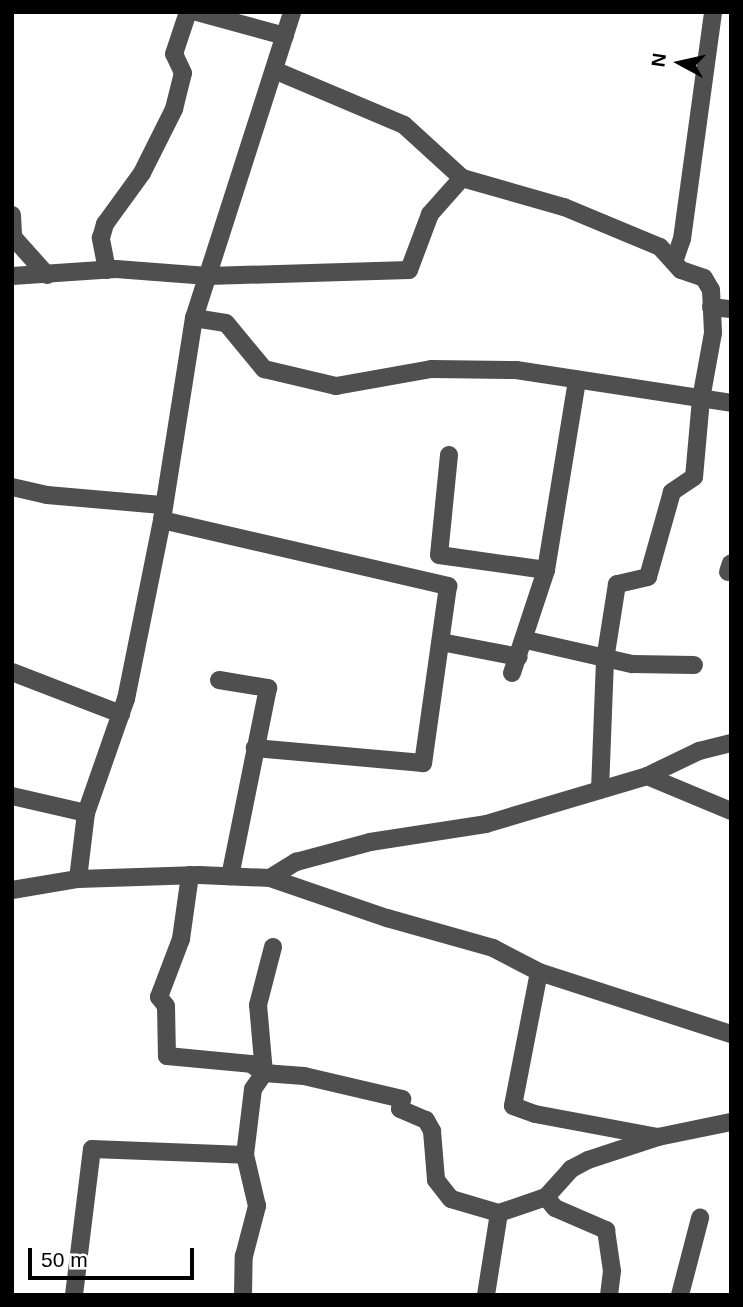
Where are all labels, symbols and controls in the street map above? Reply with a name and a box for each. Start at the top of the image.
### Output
north arrow [645,28,715,98]
text: N [647,52,670,68]
scale bar [32,1234,198,1278]
text: 50 m [41,1248,88,1271]

